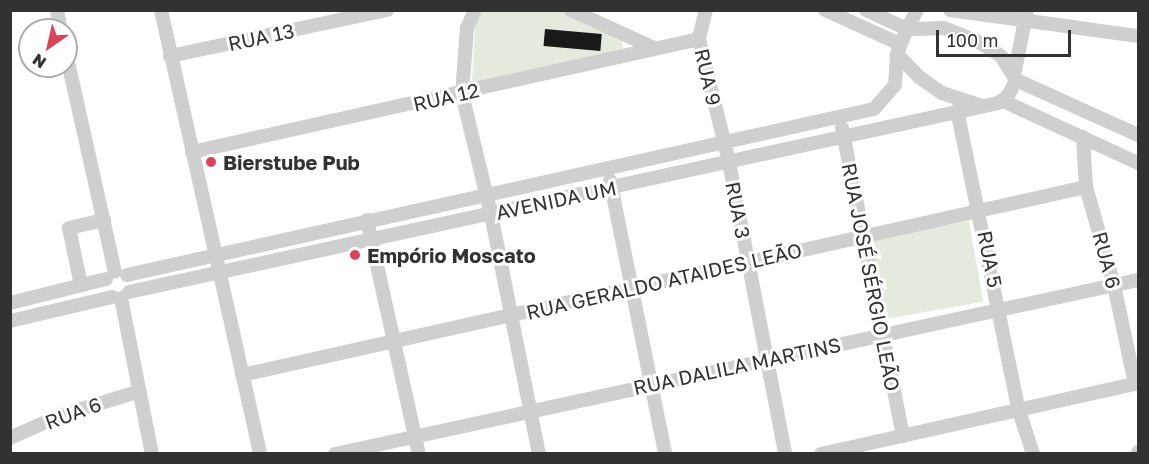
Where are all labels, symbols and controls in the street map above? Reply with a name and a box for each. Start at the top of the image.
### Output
north arrow [18,18,78,78]
street label: RUA 13 [226,18,296,56]
scale bar [939,18,1074,56]
text: 100 m [947,29,998,51]
street label: RUA 9 [690,46,726,108]
text: N [28,50,50,73]
street label: RUA 12 [411,78,481,116]
place label: Bierstube Pub [223,150,360,174]
marker: Bierstube Pub [204,155,218,169]
street label: RUA JOSÉ SÉRGIO LEÃO [837,161,905,393]
street label: AVENIDA UM [494,176,618,224]
street label: RUA 3 [721,179,755,241]
street label: RUA 5 [973,229,1007,289]
street label: RUA 6 [1088,229,1126,291]
street label: RUA GERALDO ATAIDES LEÃO [524,238,804,324]
place label: Empório Moscato [367,243,536,267]
marker: Empório Moscato [348,248,362,262]
street label: RUA DALILA MARTINS [631,332,843,400]
street label: RUA 6 [42,392,104,434]

